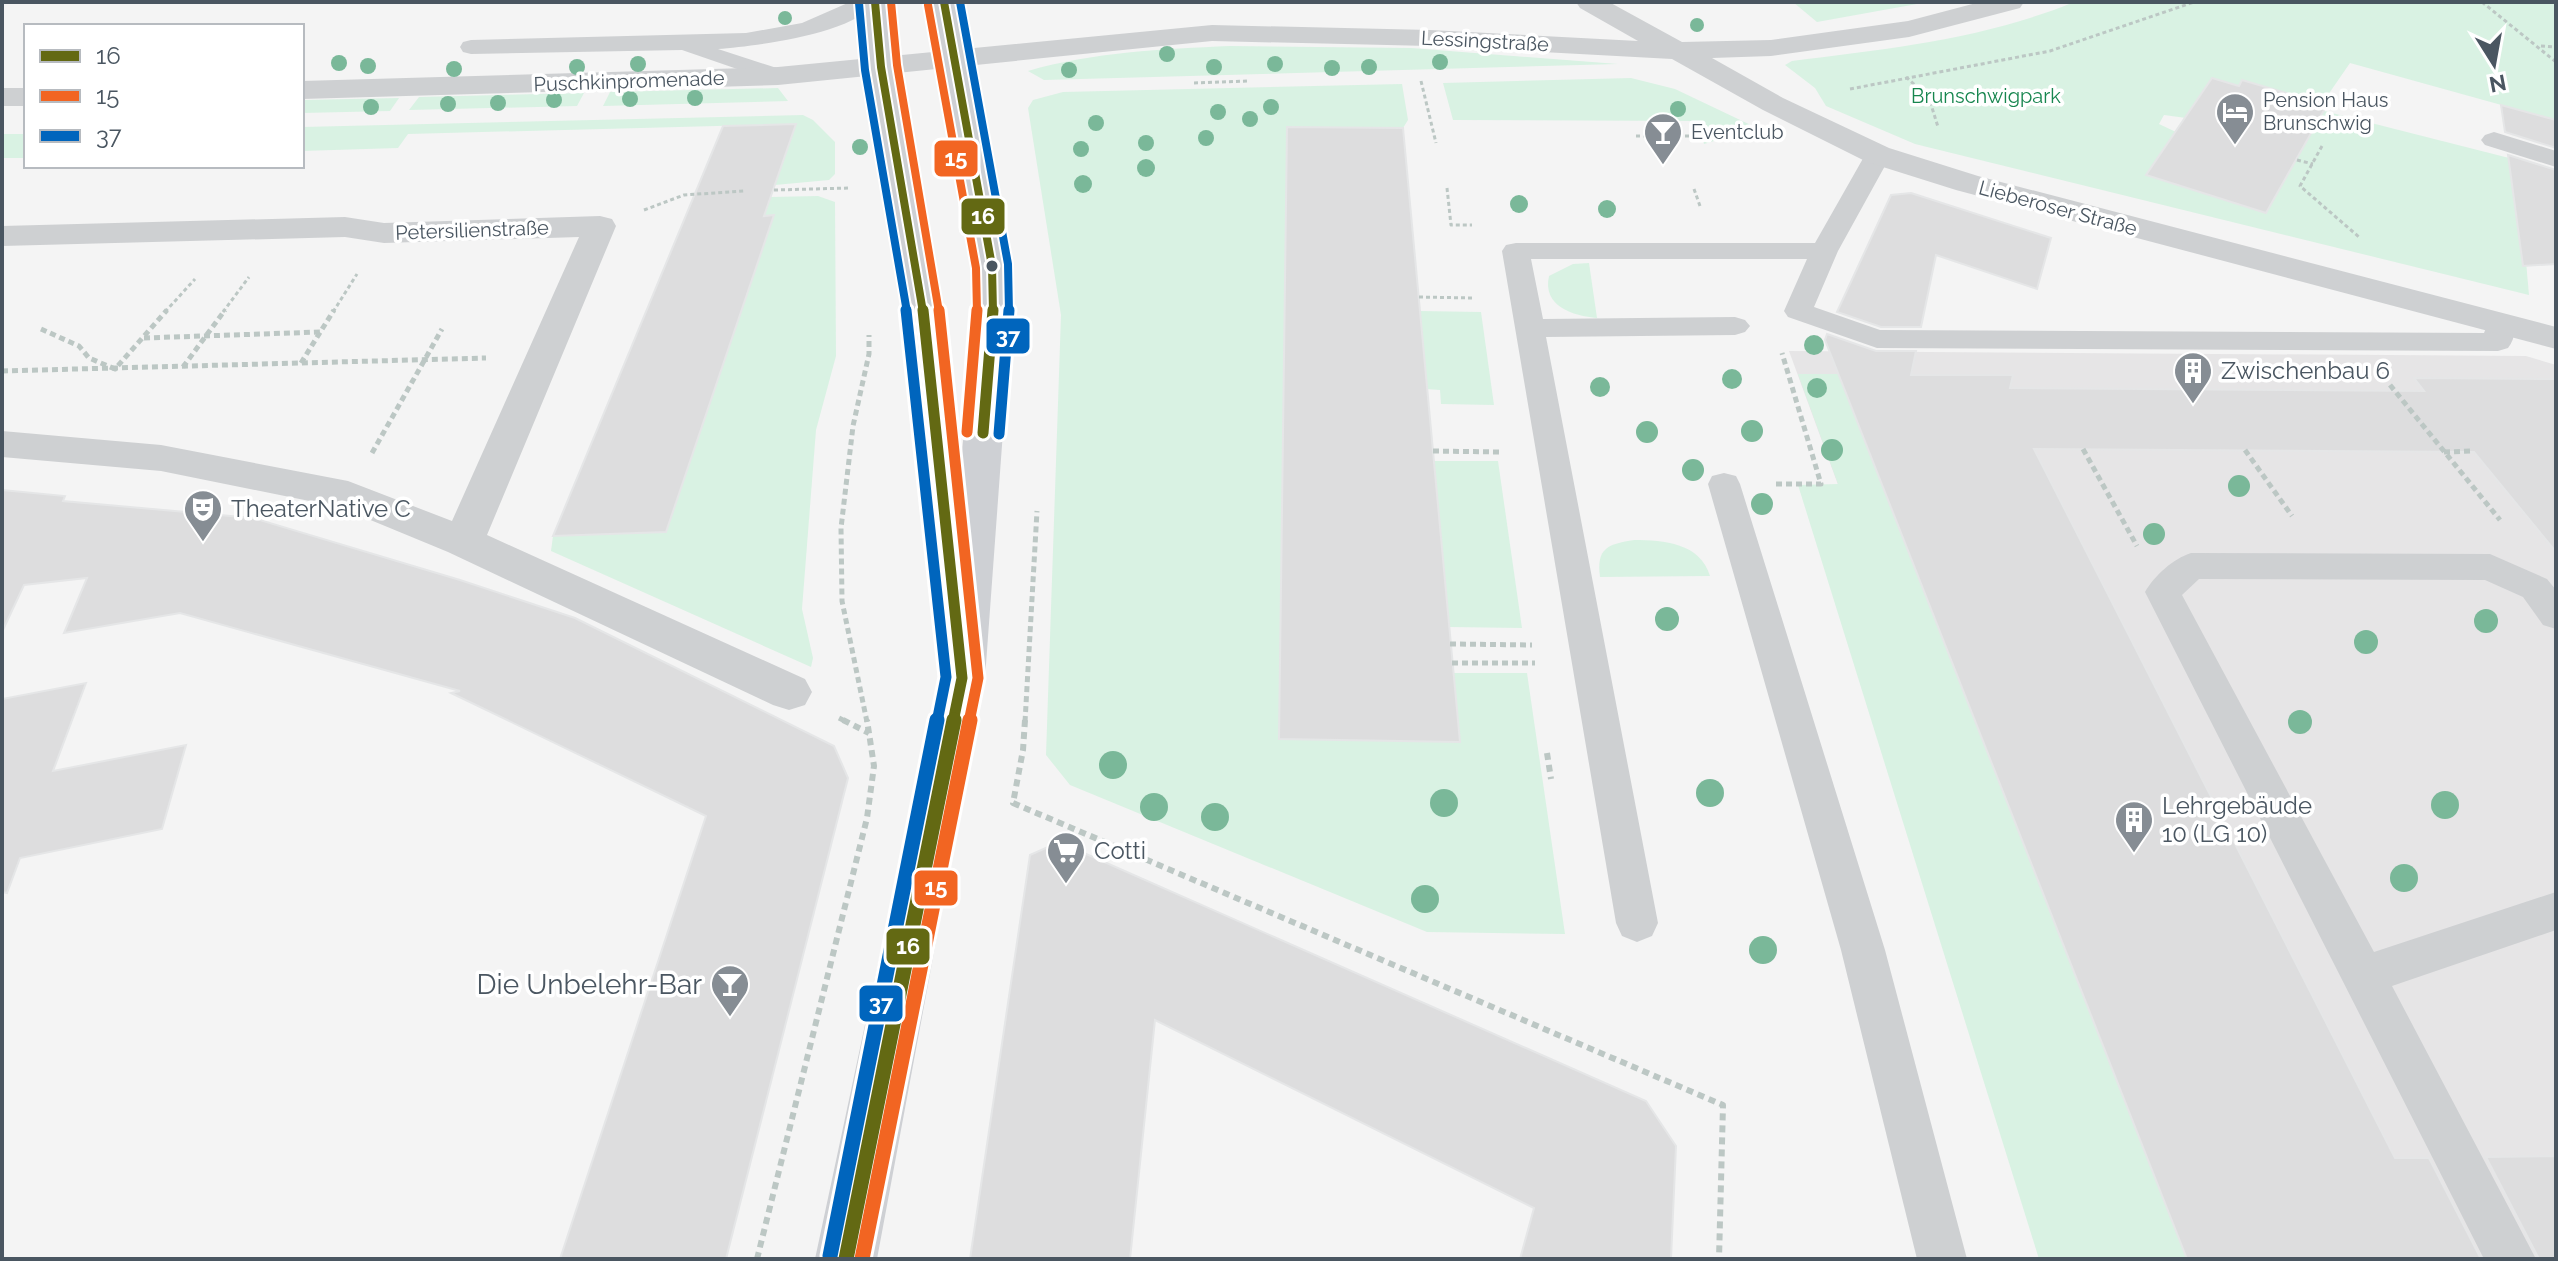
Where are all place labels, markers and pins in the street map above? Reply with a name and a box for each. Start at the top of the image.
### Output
place label: Pension Haus Brunschwig [2263,88,2388,135]
hotel icon: Pension Haus Brunschwig [2214,91,2256,146]
bar icon: Eventclub [1642,111,1684,166]
place label: Eventclub [1691,120,1784,144]
unlabelled marker [984,258,1000,274]
building icon: Zwischenbau 6 [2172,350,2214,405]
place label: Zwischenbau 6 [2221,356,2390,385]
theatre icon: TheaterNative C [182,488,224,543]
place label: TheaterNative C [231,494,411,523]
place label: Lehrgebäude 10 (LG 10) [2162,791,2312,848]
building icon: Lehrgebäude 10 (LG 10) [2113,799,2155,854]
supermarket icon: Cotti [1045,830,1087,885]
place label: Cotti [1094,836,1146,865]
bar icon: Die Unbelehr-Bar [709,963,751,1018]
place label: Die Unbelehr-Bar [477,968,702,1001]

